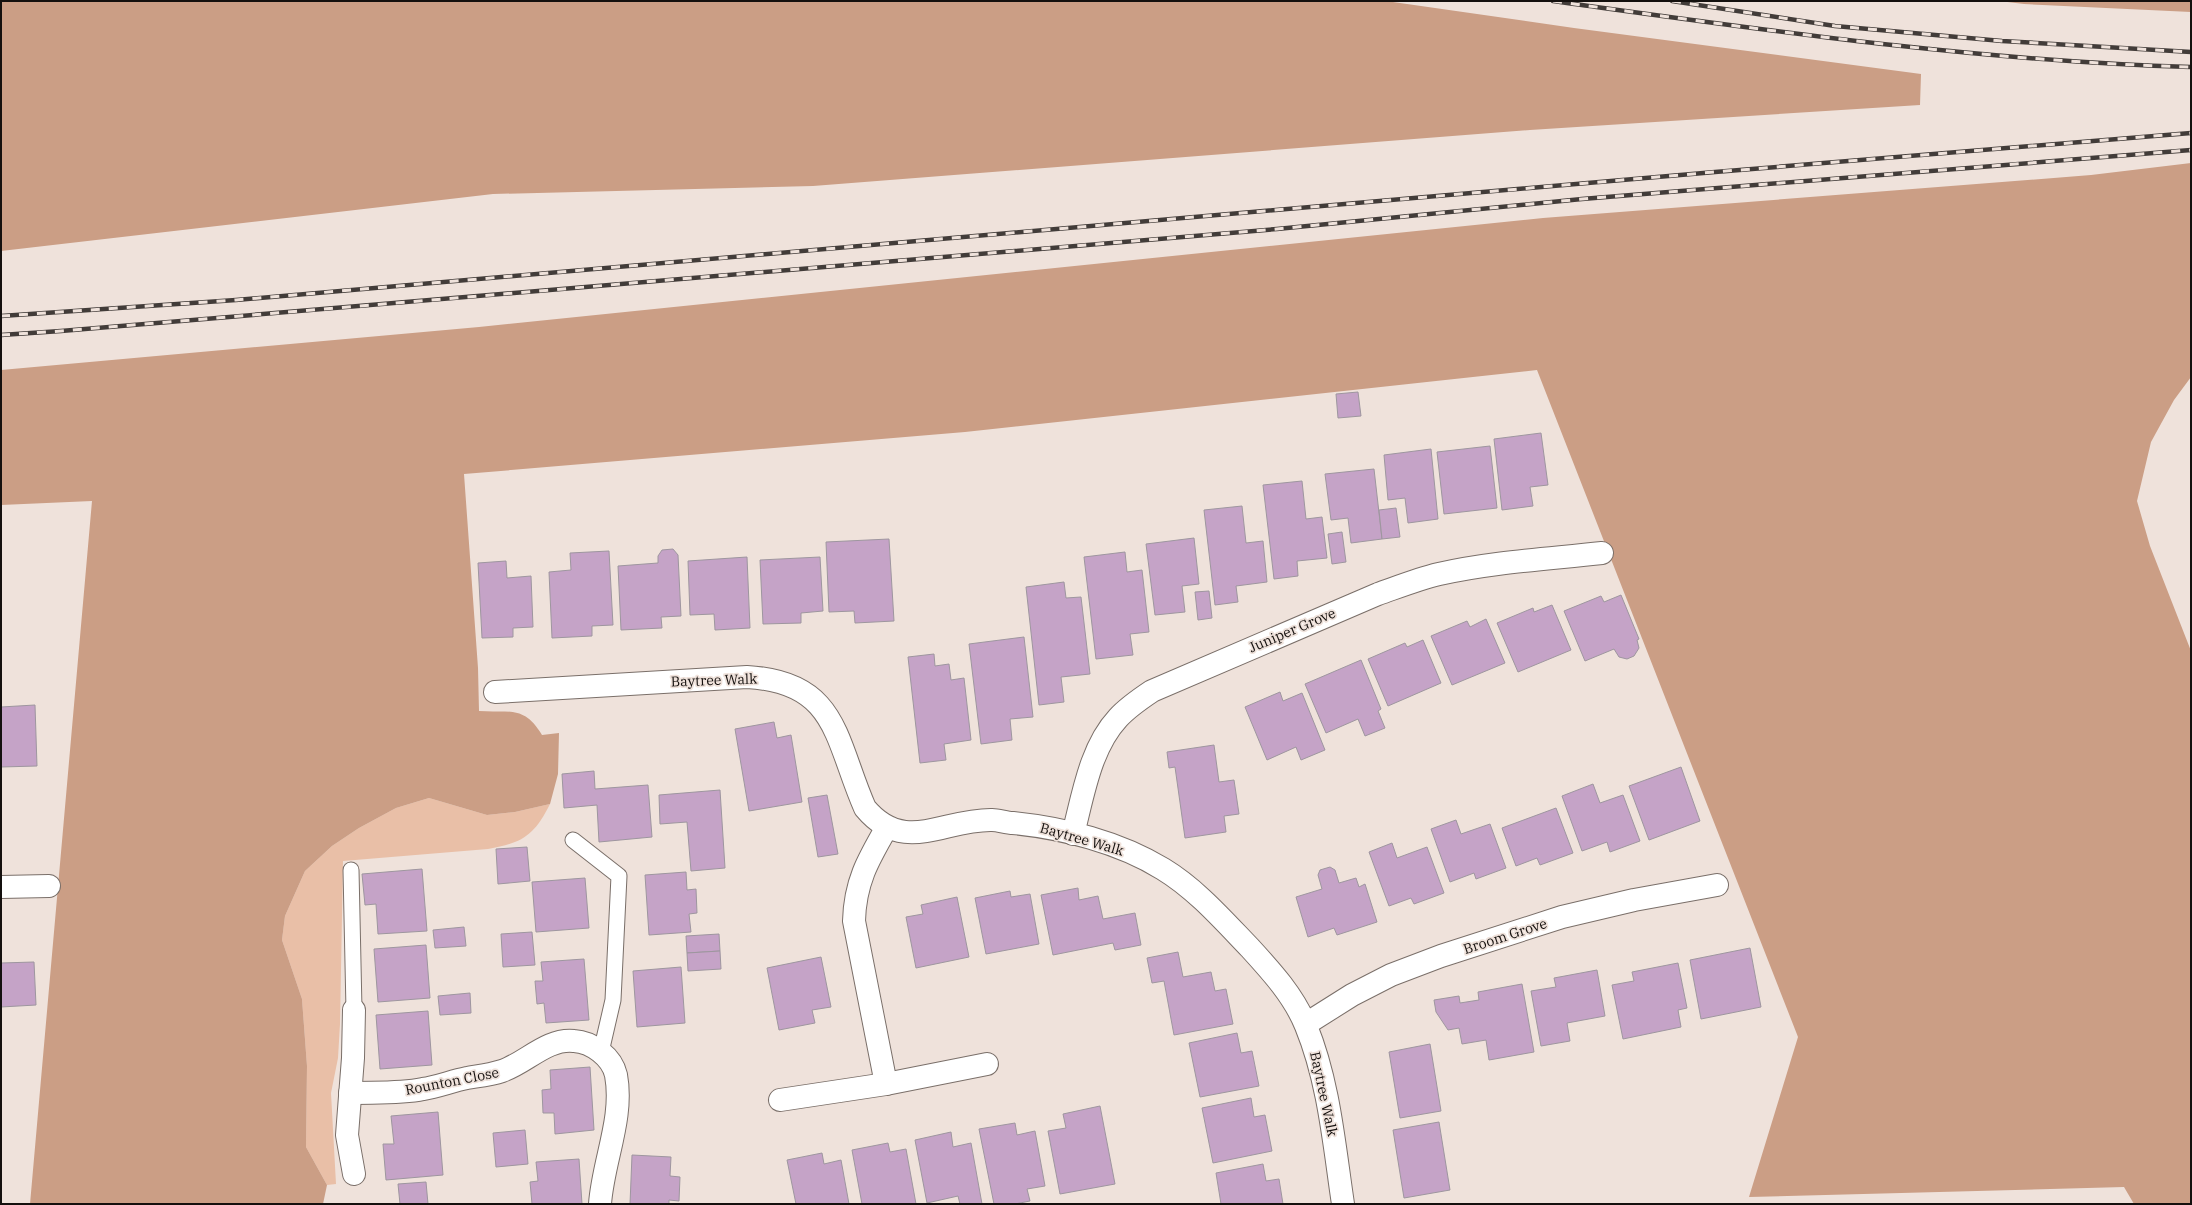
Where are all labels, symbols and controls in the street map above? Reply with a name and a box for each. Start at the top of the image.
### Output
street label: Juniper Grove [1246,604,1338,656]
street label: Baytree Walk [670,669,758,691]
street label: Baytree Walk [1038,818,1127,860]
street label: Broom Grove [1461,914,1549,958]
street label: Baytree Walk [1306,1050,1342,1139]
street label: Rounton Close [404,1063,500,1099]

